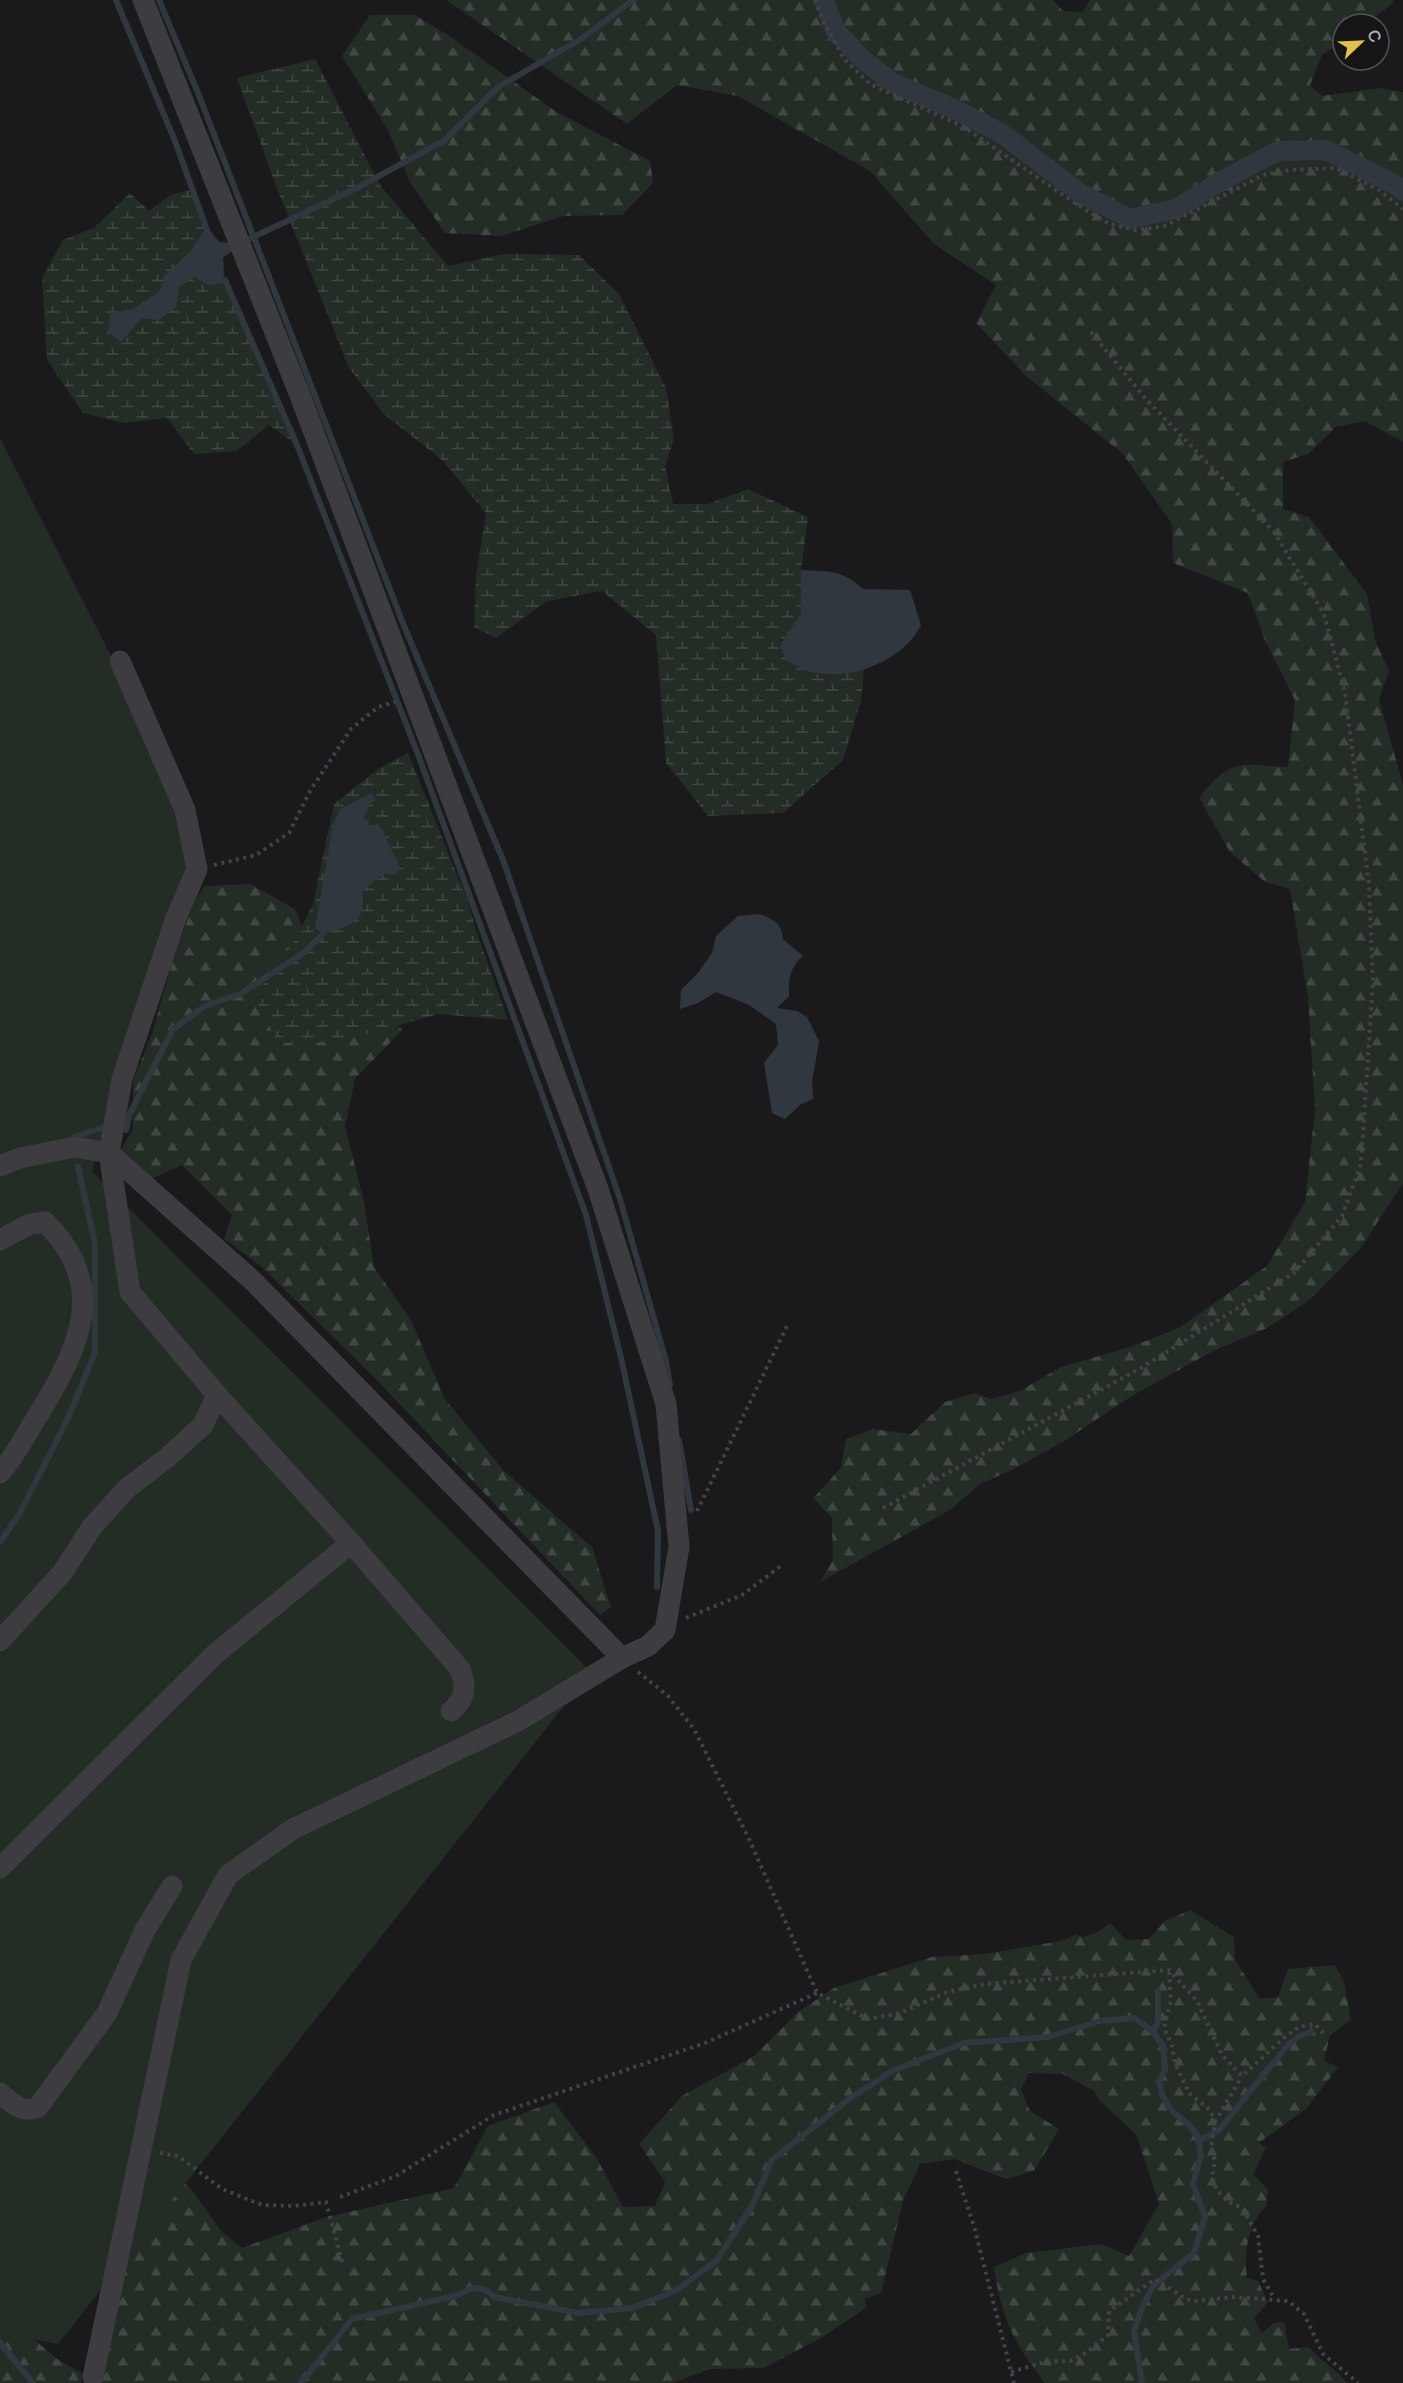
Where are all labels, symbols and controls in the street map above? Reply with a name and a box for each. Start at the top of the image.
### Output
north arrow [1331,12,1391,72]
text: С [1362,26,1387,46]

